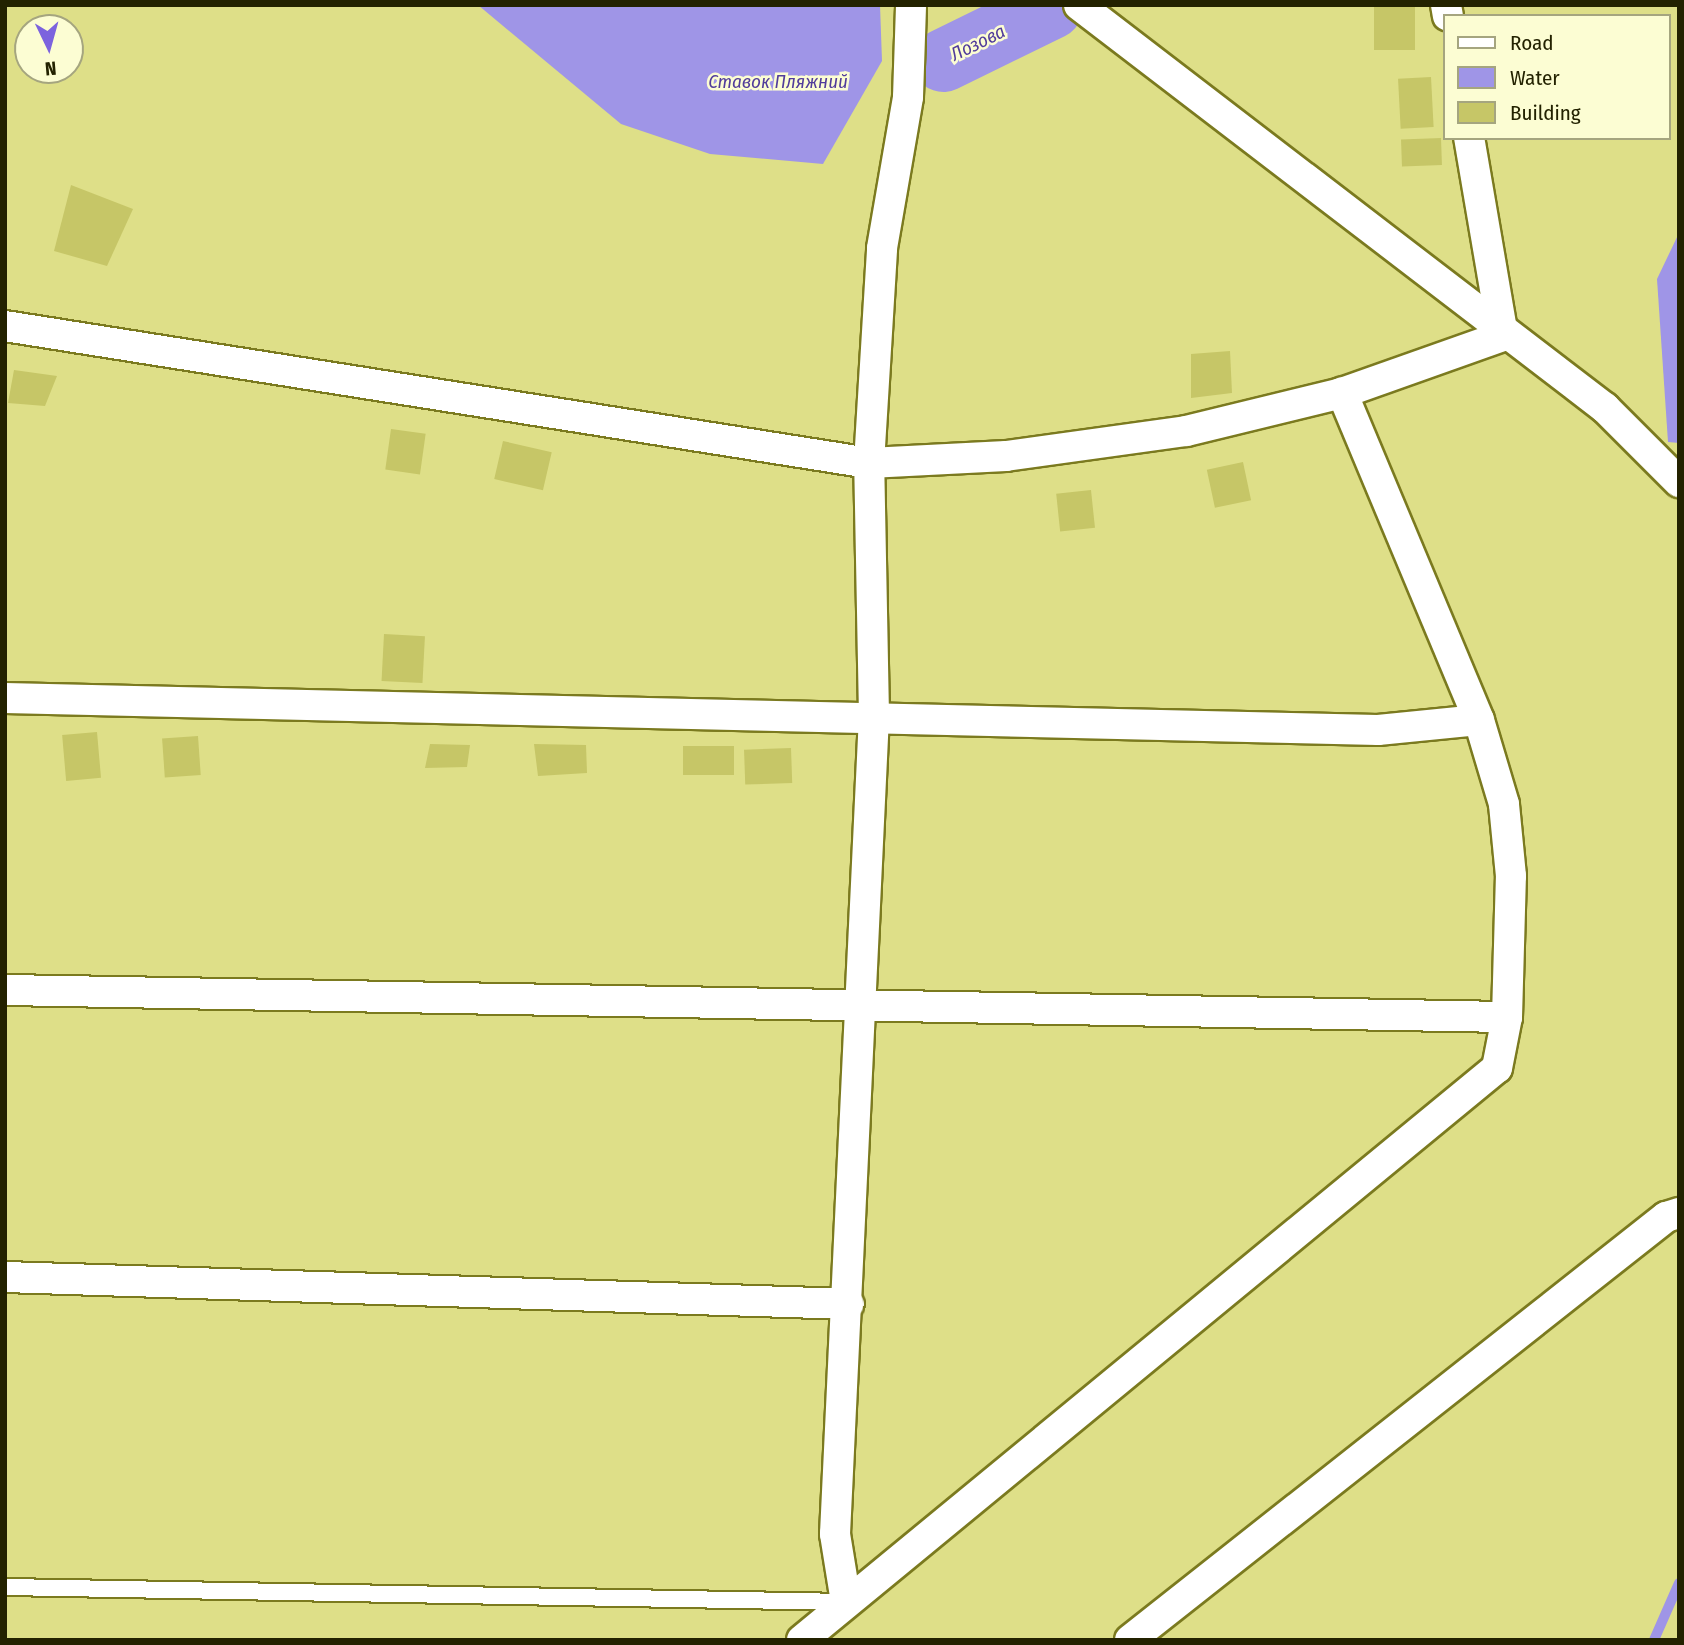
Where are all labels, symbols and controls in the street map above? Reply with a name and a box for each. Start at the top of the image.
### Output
north arrow [14,14,84,84]
legend [1442,14,1670,140]
water label: Лозова [947,20,1009,66]
text: Road [1510,30,1554,56]
text: N [44,56,57,80]
text: Water [1510,65,1560,91]
water label: Ставок Пляжний [708,71,848,93]
text: Building [1510,100,1581,126]

